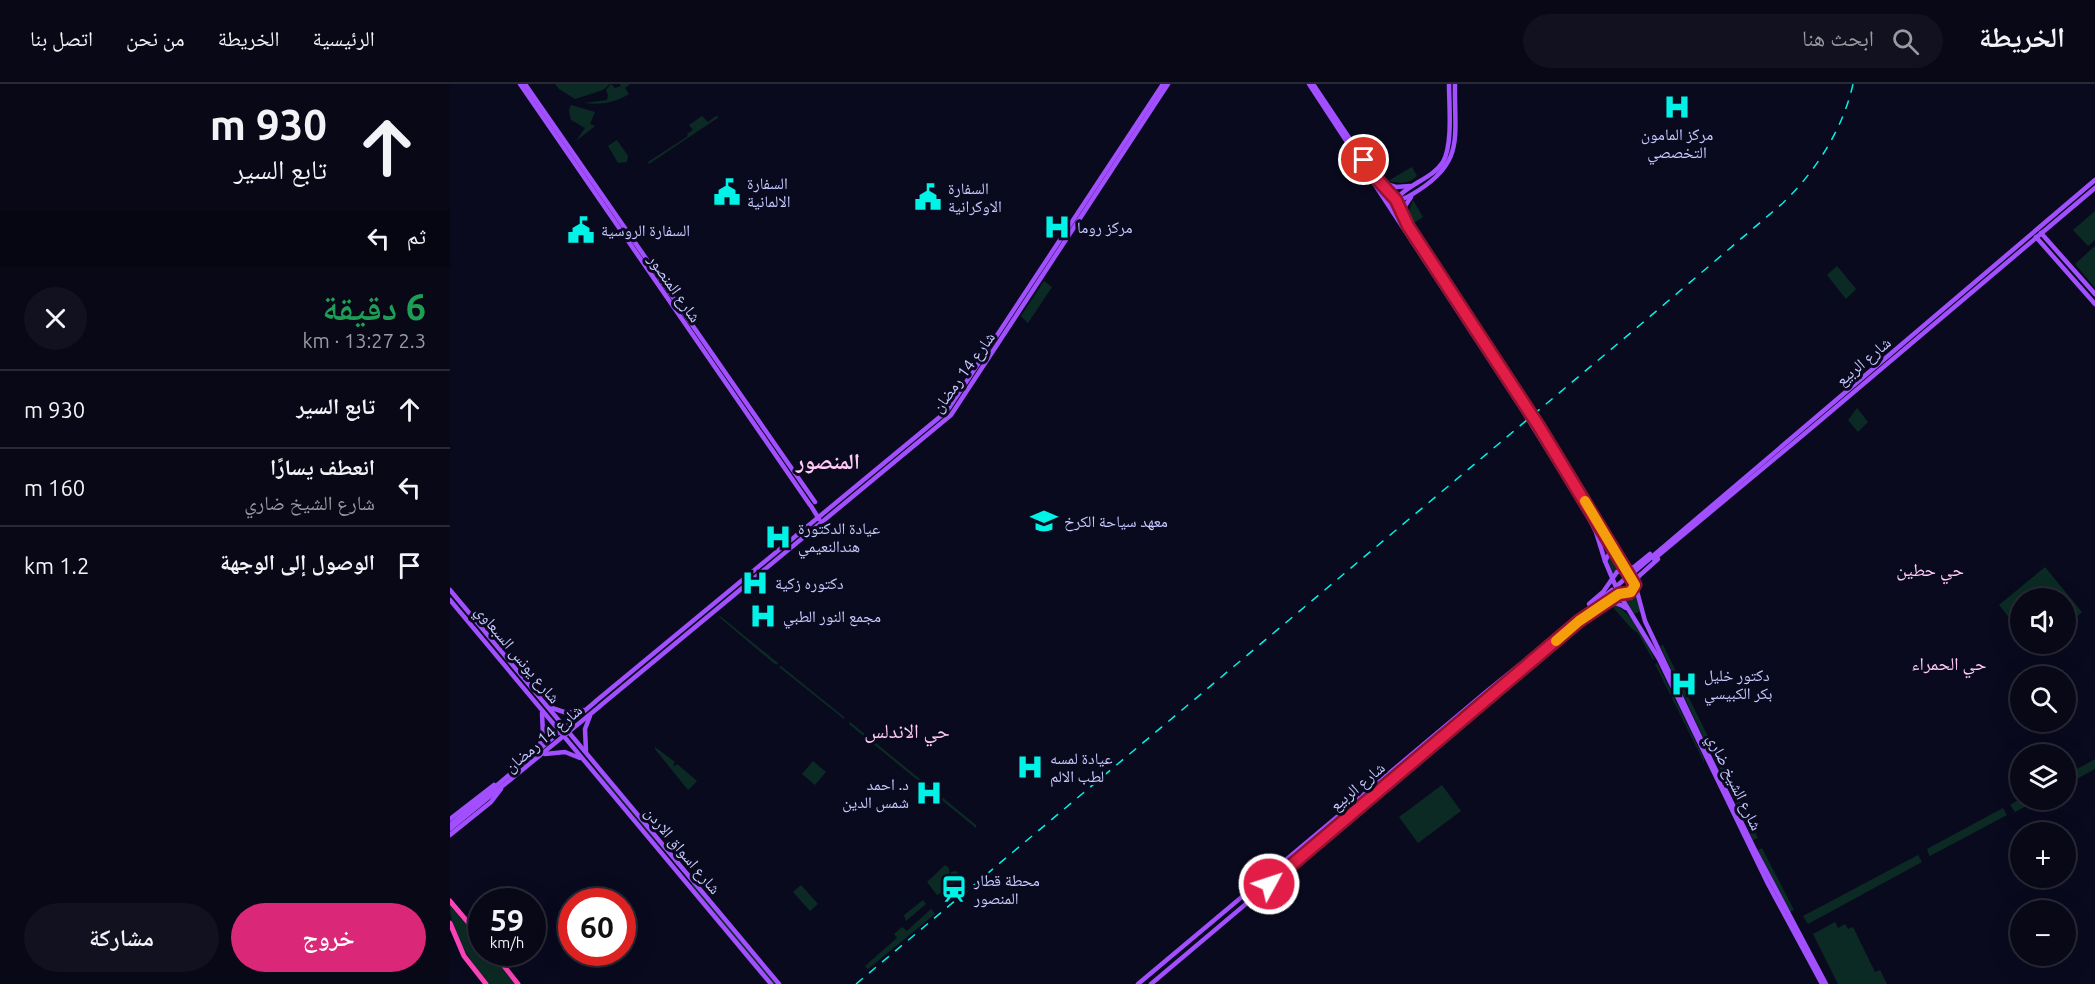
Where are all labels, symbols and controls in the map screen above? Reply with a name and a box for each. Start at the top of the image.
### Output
search box [1523,14,1943,68]
text: الخريطة [1979,21,2065,52]
text: ابحث هنا [1802,25,1874,50]
icon: search [1889,25,1922,58]
text: اتصل بنا [30,26,93,50]
text: من نحن [126,26,185,50]
text: الخريطة [218,26,280,50]
text: الرئيسية [313,26,375,50]
hospital icon: مركز المامون التخصصي [1662,92,1692,122]
text: 930 m [210,101,327,148]
icon: ahead [348,108,426,186]
place label: مركز المامون التخصصي [1641,125,1713,165]
pin [1338,134,1389,185]
icon: arrive [1347,143,1380,176]
text: تابع السير [234,154,327,184]
place label: السفارة الالمانية [747,174,791,210]
public building icon: السفارة الالمانية [712,177,742,207]
place label: السفارة الاوكرانية [948,179,1002,216]
public building icon: السفارة الاوكرانية [913,182,943,212]
hospital icon: مركز روما [1042,212,1072,242]
public building icon: السفارة الروسية [566,215,596,245]
place label: مركز روما [1077,218,1133,237]
place label: السفارة الروسية [601,221,690,240]
icon: left [362,222,395,255]
text: ثم [407,223,426,248]
street label: شارع المنصور [643,250,705,327]
text: 6 دقيقة [322,286,426,327]
button: close [24,287,87,350]
street label: شارع 14 رمضان [928,328,1000,417]
text: 2.3 km · 13:27 [302,329,426,352]
street label: شارع الربيع [1832,333,1895,390]
text: تابع السير [296,393,375,418]
icon: ahead [393,393,426,426]
text: 930 m [24,397,85,422]
district label: المنصور [795,448,860,474]
text: انعطف يسارًا [270,454,375,479]
icon: left [393,471,426,504]
text: 160 m [24,475,85,500]
text: شارع الشيخ ضاري [244,491,375,514]
school or university icon: معهد سياحة الكرخ [1029,506,1059,536]
place label: معهد سياحة الكرخ [1064,512,1168,532]
place label: عيادة الدكتورة هندالنعيمي [798,519,880,559]
hospital icon: عيادة الدكتورة هندالنعيمي [763,522,793,552]
text: الوصول إلى الوجهة [220,549,375,574]
icon: arrive [393,549,426,582]
text: 1.2 km [24,553,89,578]
district label: حي حطين [1896,559,1964,585]
hospital icon: دكتوره زكية [740,568,770,598]
place label: دكتوره زكية [775,574,844,593]
map controls [2010,588,2076,966]
button: sound [2010,588,2076,654]
hospital icon: مجمع النور الطبي [748,601,778,631]
street label: شارع يونس السبعاوي [469,602,564,709]
place label: مجمع النور الطبي [783,607,881,629]
district label: حي الحمراء [1912,653,1986,679]
place label: دكتور خليل بكر الكبيسي [1704,666,1772,706]
button: search [2010,666,2076,732]
hospital icon: دكتور خليل بكر الكبيسي [1669,669,1699,699]
street label: شارع 14 رمضان [501,701,587,777]
district label: حي الاندلس [864,719,950,747]
street label: شارع الشيخ ضاري [1700,731,1766,835]
button: layers [2010,744,2076,810]
place label: عيادة لمسه لطب الالم [1050,749,1113,787]
hospital icon: عيادة لمسه لطب الالم [1015,752,1045,782]
street label: شارع الربيع [1326,758,1389,815]
place label: د. احمد شمس الدين [842,775,909,813]
hospital icon: د. احمد شمس الدين [914,778,944,808]
street label: شارع اسواق الاردن [640,803,725,898]
button: + [2010,822,2076,888]
position arrow [1237,852,1301,916]
place label: محطة قطار المنصور [973,871,1040,908]
station icon: محطة قطار المنصور [939,874,969,904]
speed limit sign: 60 [558,888,636,966]
button: − [2010,900,2076,966]
button: مشاركة [24,903,219,972]
button: خروج [231,903,426,972]
text: 59 [490,903,524,937]
text: km/h [490,934,524,951]

